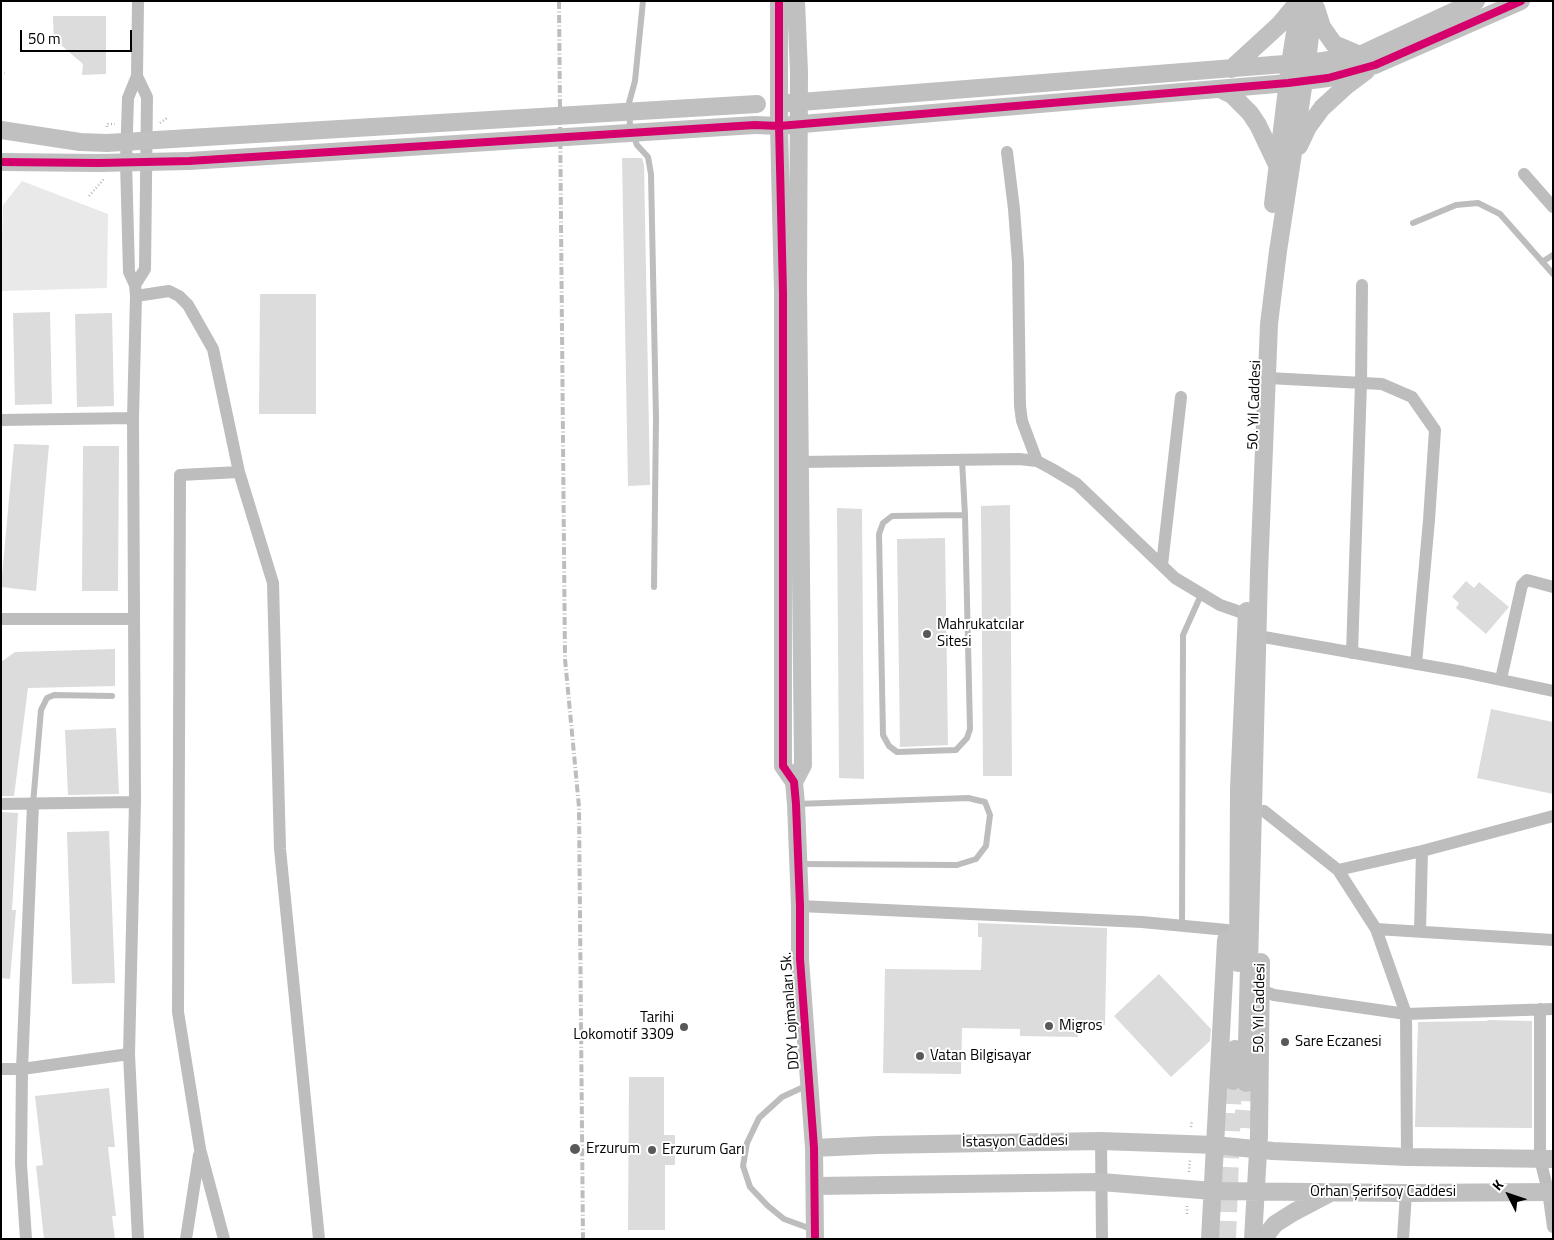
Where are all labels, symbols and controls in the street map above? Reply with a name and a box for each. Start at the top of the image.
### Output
scale bar [22,20,135,52]
text: 50 m [28,27,61,50]
street label: 50. Yıl Caddesi [1244,360,1266,450]
place label: Mahrukatcılar Sitesi [937,616,1024,651]
marker: Mahrukatcılar Sitesi [921,628,933,640]
street label: DDY Lojmanları Sk. [778,952,804,1070]
street label: 50. Yıl Caddesi [1250,963,1270,1053]
place label: Tarihi Lokomotif 3309 [573,1009,674,1044]
place label: Migros [1059,1017,1103,1035]
marker: Migros [1043,1020,1055,1032]
marker: Tarihi Lokomotif 3309 [678,1021,690,1033]
place label: Sare Eczanesi [1295,1033,1381,1051]
marker: Sare Eczanesi [1279,1036,1291,1048]
place label: Vatan Bilgisayar [930,1047,1031,1065]
marker: Vatan Bilgisayar [914,1050,926,1062]
street label: İstasyon Caddesi [962,1132,1068,1152]
place label: Erzurum [586,1140,640,1158]
place label: Erzurum Garı [662,1141,744,1159]
marker: Erzurum [568,1142,582,1156]
marker: Erzurum Garı [646,1144,658,1156]
north arrow [1484,1170,1534,1220]
text: K [1487,1175,1508,1195]
street label: Orhan Şerifsoy Caddesi [1310,1183,1456,1201]

